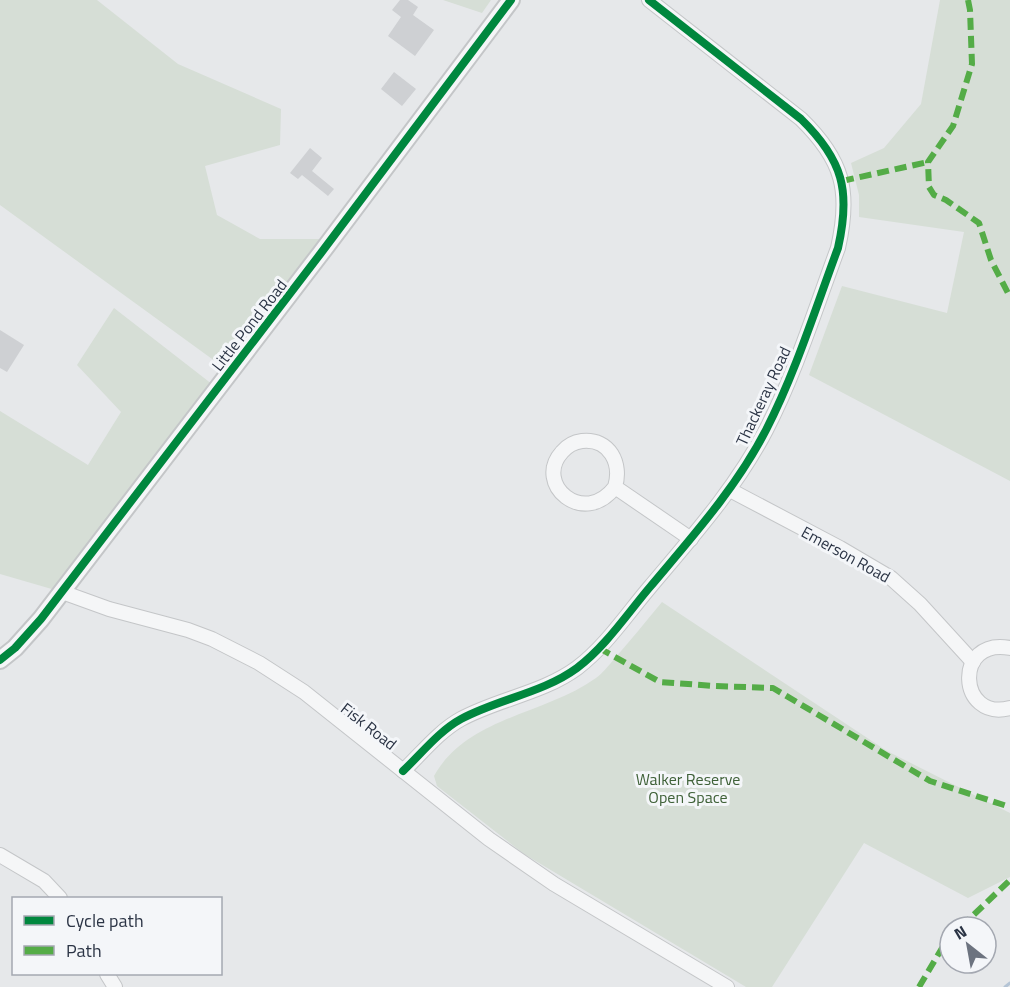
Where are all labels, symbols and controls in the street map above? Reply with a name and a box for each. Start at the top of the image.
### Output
street label: Little Pond Road [205,274,293,376]
street label: Thackeray Road [730,342,796,450]
street label: Emerson Road [797,520,895,588]
street label: Fisk Road [336,696,402,756]
park label: Walker Reserve Open Space [636,767,740,809]
legend [12,897,222,975]
text: Cycle path [66,907,144,934]
north arrow [938,915,998,975]
text: N [949,919,971,945]
text: Path [66,937,102,964]

